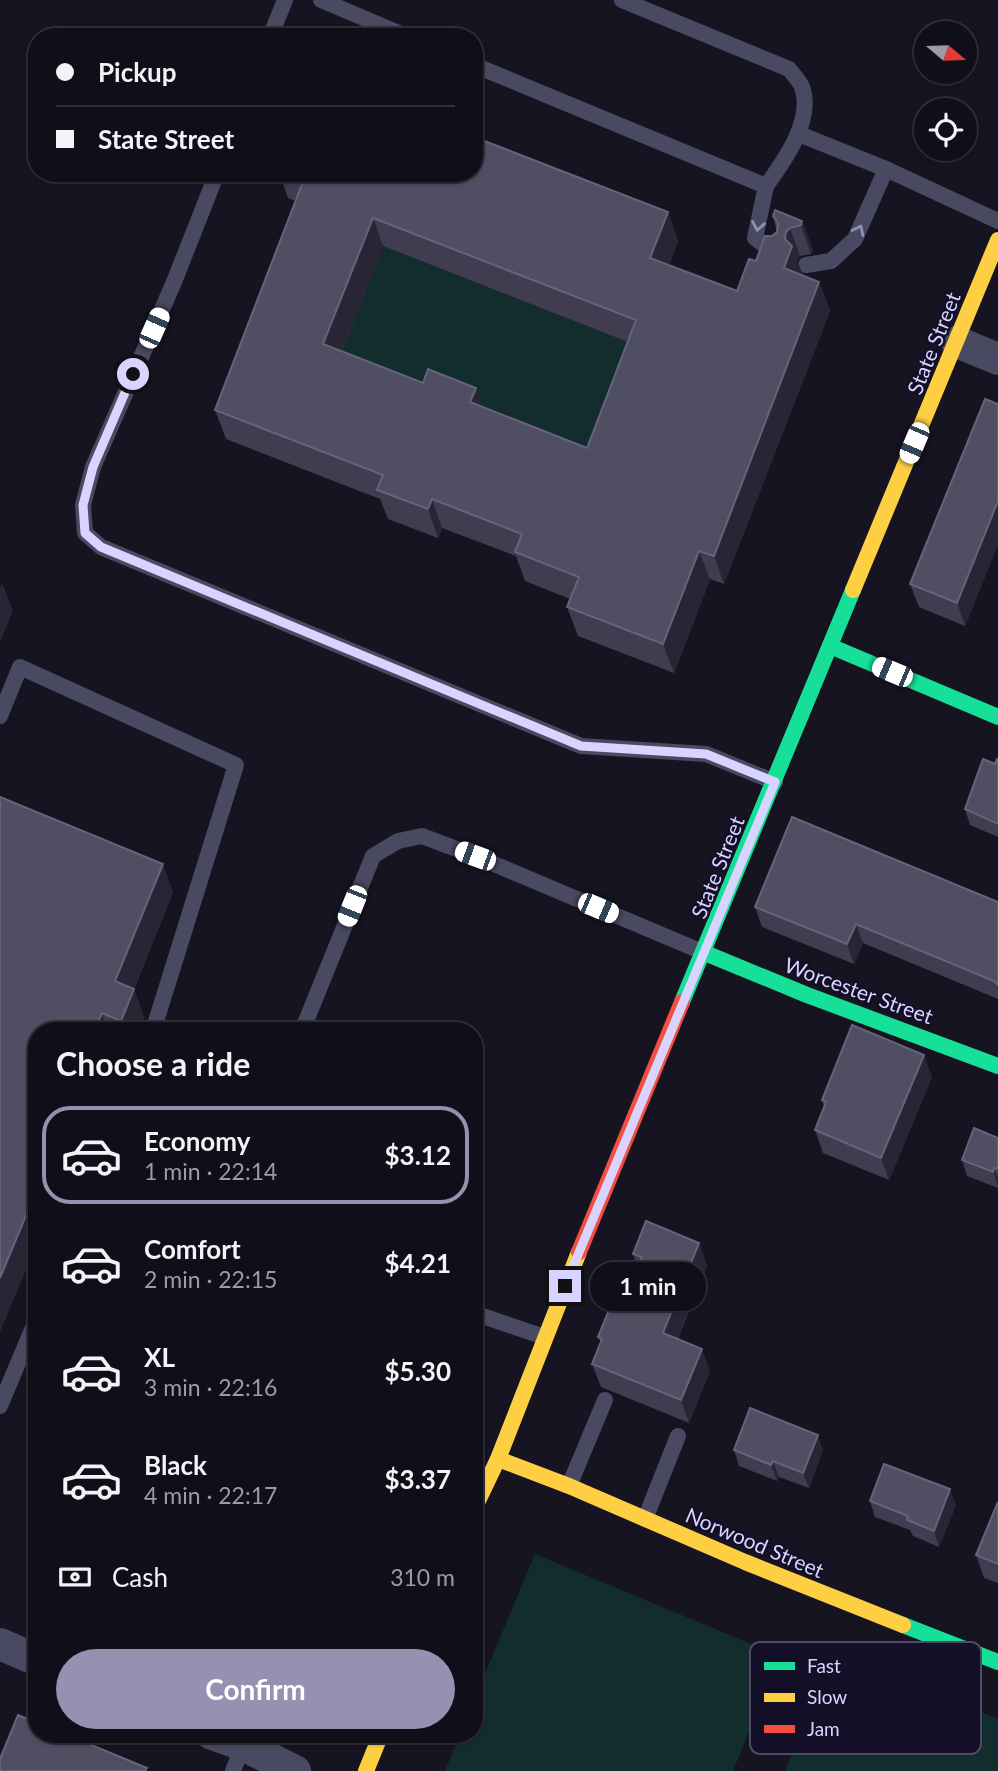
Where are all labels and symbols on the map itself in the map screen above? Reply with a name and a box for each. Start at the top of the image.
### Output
north arrow [914,21,976,84]
one-way arrow [751,221,766,232]
one-way arrow [851,225,865,237]
street label: State Street [901,288,965,398]
car [136,305,173,351]
route start [117,358,149,390]
car [897,420,932,466]
car [869,654,916,690]
street label: State Street [685,812,749,922]
car [452,839,499,873]
car [335,883,370,929]
car [575,890,622,926]
street label: Worcester Street [781,952,937,1029]
callout: 1 min [590,1262,705,1310]
route end [549,1270,581,1302]
street label: Norwood Street [682,1502,828,1583]
legend [750,1642,981,1754]
text: Fast [807,1654,841,1677]
text: Slow [807,1685,847,1708]
text: Jam [807,1717,840,1740]

